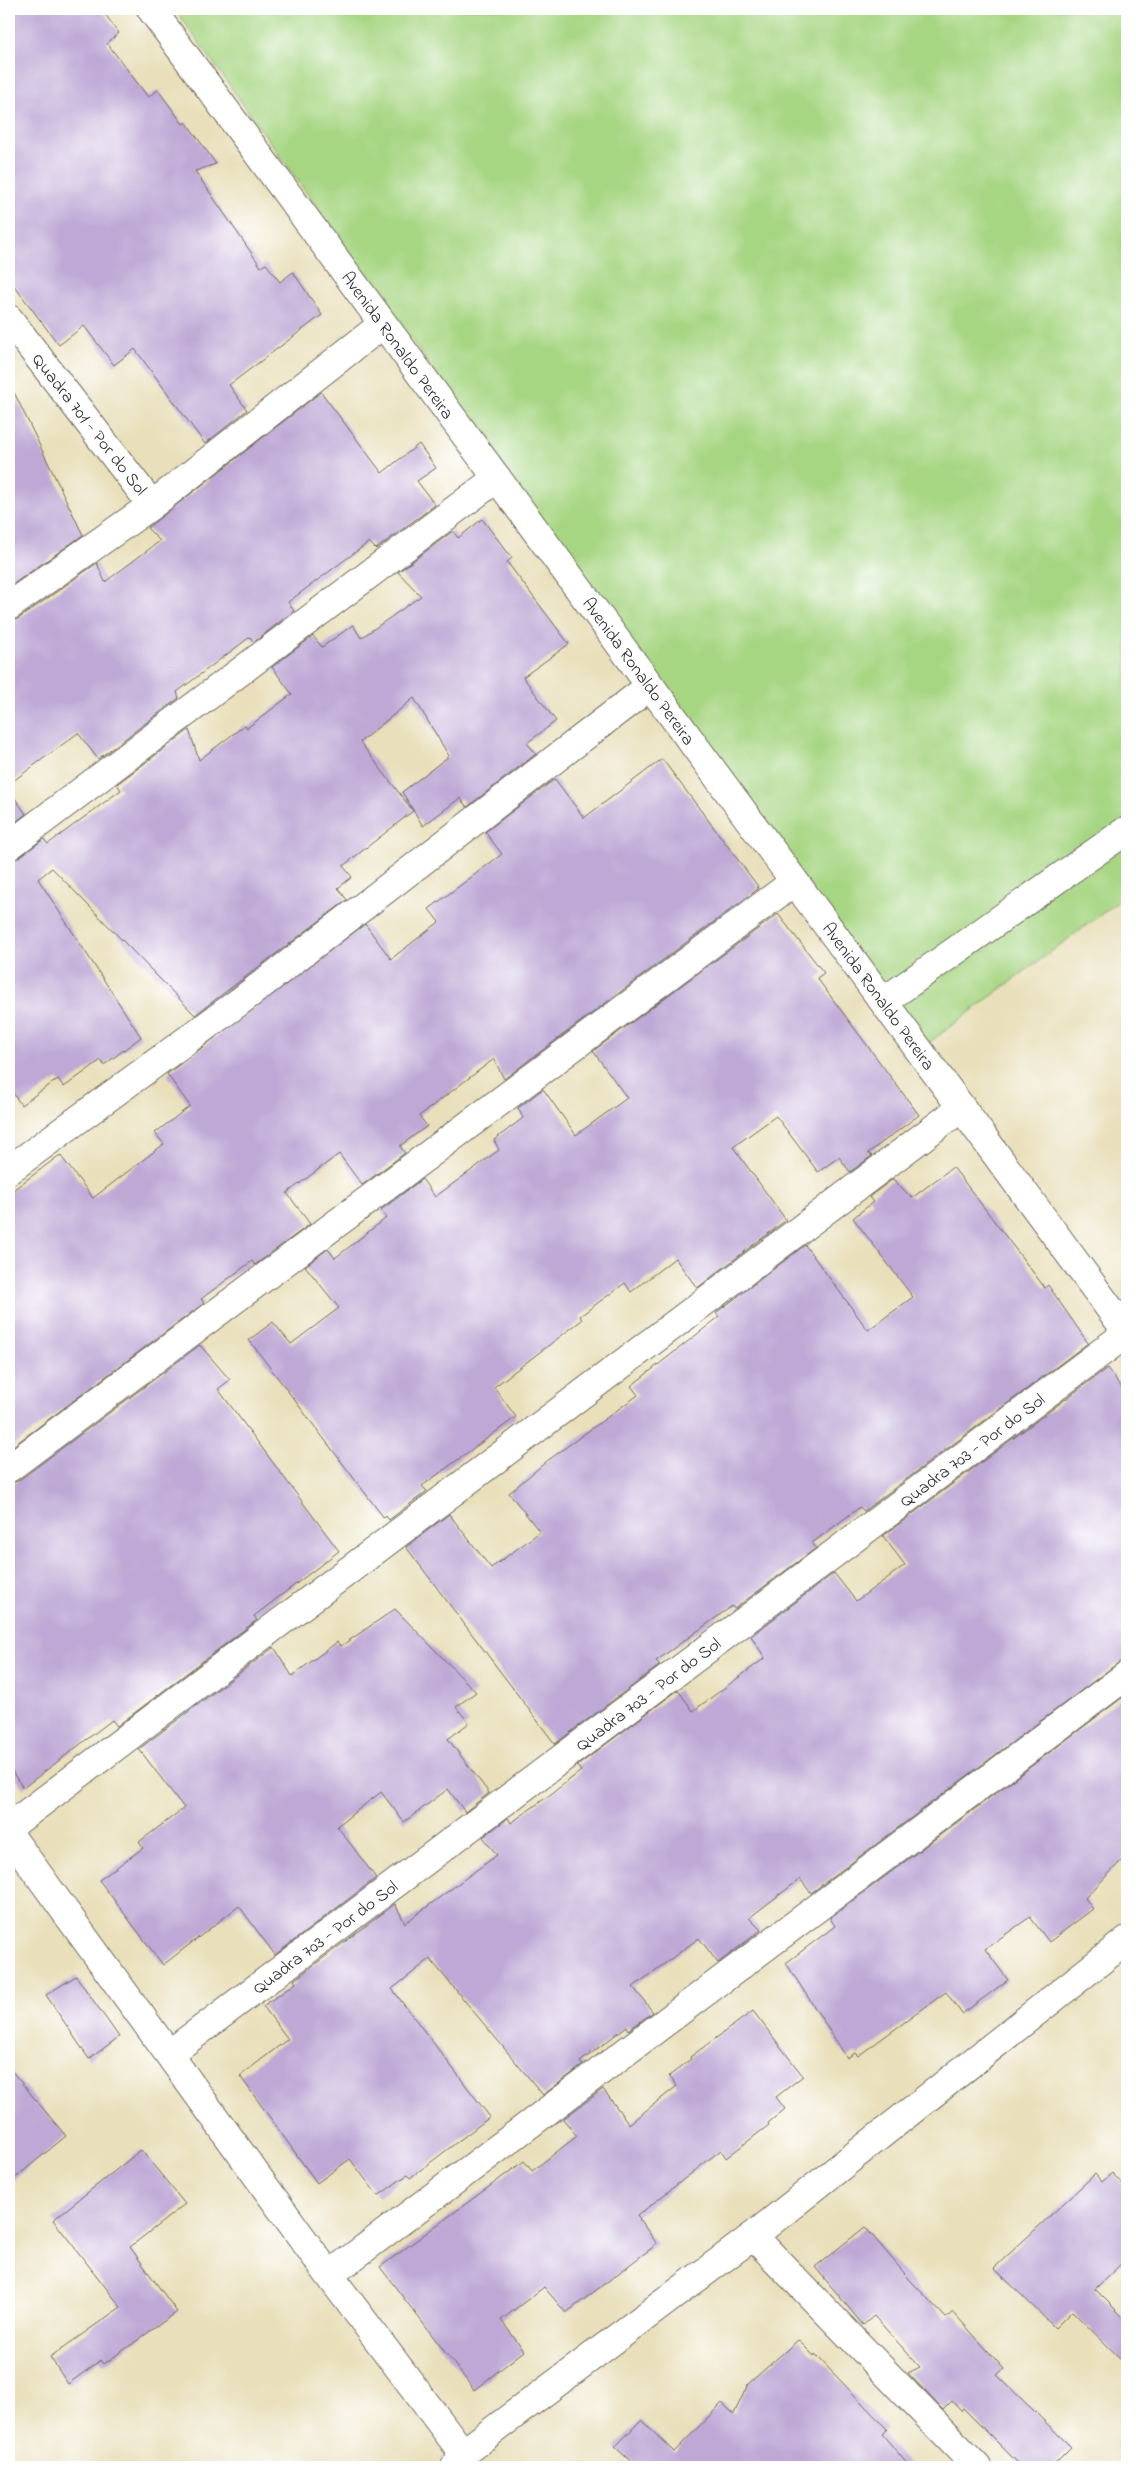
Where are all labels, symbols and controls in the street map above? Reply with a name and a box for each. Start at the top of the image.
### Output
street label: Avenida Ronaldo Pereira [334,267,459,426]
street label: Quadra 701 - Por do Sol [25,349,152,502]
street label: Avenida Ronaldo Pereira [575,593,700,752]
street label: Avenida Ronaldo Pereira [815,918,940,1077]
street label: Quadra 703 - Por do Sol [895,1388,1051,1515]
street label: Quadra 703 - Por do Sol [571,1632,727,1759]
street label: Quadra 703 - Por do Sol [248,1875,404,2002]

